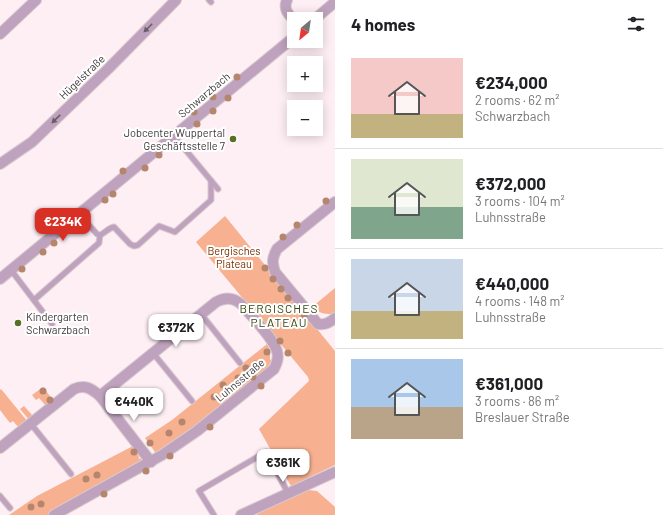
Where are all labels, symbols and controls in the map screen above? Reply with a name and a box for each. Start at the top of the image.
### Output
north arrow [287,12,323,48]
map controls [287,12,323,136]
icon: filters [625,13,647,35]
text: 4 homes [351,14,415,34]
one-way arrow [143,23,153,33]
street label: Hügelstraße [56,52,107,102]
button: + [287,56,323,92]
street label: Schwarzbach [175,69,232,120]
text: €234,000 [475,72,548,92]
icon: home [383,74,431,122]
text: 2 rooms · 62 m² [475,92,560,108]
button: − [287,100,323,136]
text: Schwarzbach [475,108,550,124]
one-way arrow [51,114,61,124]
place label: Jobcenter Wuppertal Geschäftsstelle 7 [124,126,225,152]
marker: Jobcenter Wuppertal Geschäftsstelle 7 [228,134,238,144]
text: €372,000 [475,173,546,193]
icon: home [383,175,431,223]
text: 3 rooms · 104 m² [475,193,565,209]
pin: €234K [35,208,91,242]
text: Luhnsstraße [475,209,546,225]
text: €234K [44,213,82,229]
park label: Bergisches Plateau [207,244,261,270]
text: €440,000 [475,273,549,293]
icon: home [383,275,431,323]
text: 4 rooms · 148 m² [475,293,565,309]
district label: BERGISCHES PLATEAU [239,301,319,329]
text: Luhnsstraße [475,309,546,325]
place label: Kindergarten Schwarzbach [26,310,90,336]
pin: €372K [148,314,204,348]
marker: Kindergarten Schwarzbach [13,318,23,328]
text: €372K [157,319,195,335]
street label: Luhnsstraße [213,355,267,404]
text: €361,000 [475,373,543,393]
icon: home [383,375,431,423]
pin: €440K [106,388,162,422]
text: €440K [114,393,154,409]
text: 3 rooms · 86 m² [475,393,559,409]
text: Breslauer Straße [475,409,570,425]
pin: €361K [255,449,311,483]
text: €361K [266,454,300,470]

